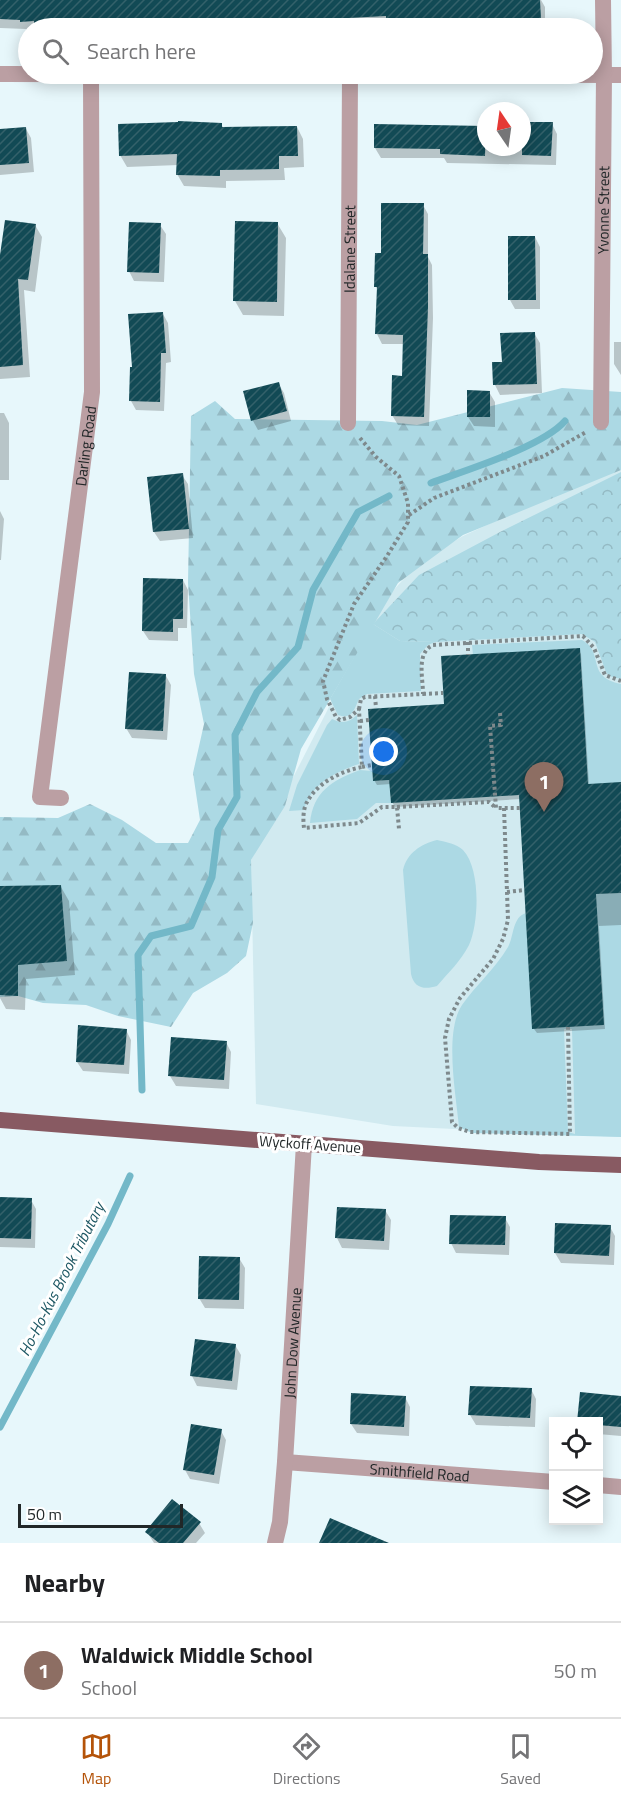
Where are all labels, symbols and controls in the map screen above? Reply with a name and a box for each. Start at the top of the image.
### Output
search box [18,18,603,84]
text: Search here [87,34,196,68]
icon: search [39,35,72,68]
north arrow [477,102,531,156]
street label: Yvonne Street [591,165,615,254]
street label: Idalane Street [337,204,361,293]
street label: Darling Road [69,404,102,487]
your location [369,737,398,766]
pin: 1 [524,762,564,812]
street label: Wyckoff Avenue [258,1129,362,1159]
water label: Ho-Ho-Kus Brook Tributary [12,1197,111,1360]
street label: John Dow Avenue [277,1287,307,1399]
map controls [549,1417,603,1525]
button: locate [549,1417,603,1471]
street label: Smithfield Road [369,1457,471,1487]
button: layers [549,1471,603,1525]
scale bar [18,1501,183,1528]
text: 50 m [27,1502,62,1526]
text: Nearby [24,1563,105,1602]
text: Waldwick Middle School [81,1638,313,1672]
text: 1 [38,1655,49,1686]
text: 50 m [553,1655,597,1686]
text: School [81,1672,137,1703]
tab: Map [80,1730,113,1790]
tab: Directions [273,1730,341,1790]
tab: Saved [500,1730,541,1790]

